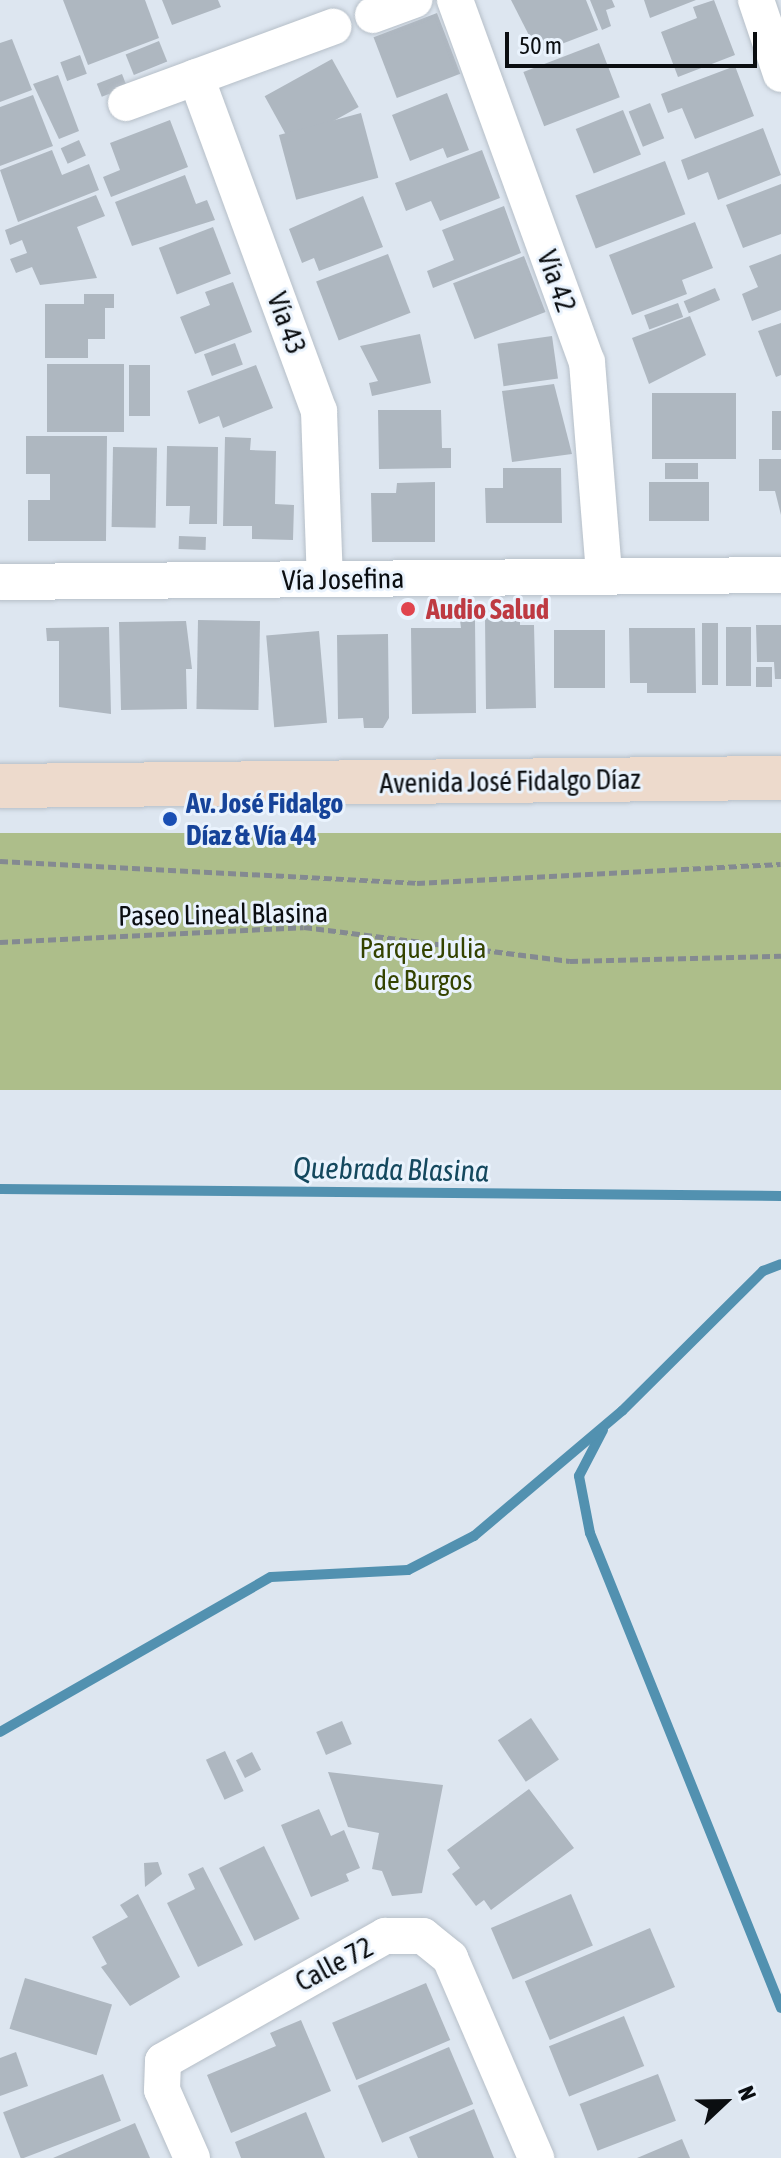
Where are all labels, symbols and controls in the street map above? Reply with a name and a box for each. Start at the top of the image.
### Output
scale bar [509,16,761,66]
text: 50 m [519,32,562,59]
street label: Vía 42 [530,245,584,317]
street label: Vía 43 [260,287,314,359]
street label: Vía Josefina [281,561,405,597]
place label: Audio Salud [426,592,549,626]
marker: Audio Salud [397,598,419,620]
street label: Avenida José Fidalgo Díaz [379,762,641,800]
place label: Av. José Fidalgo Díaz & Vía 44 [186,786,343,852]
marker: Av. José Fidalgo Díaz & Vía 44 [161,810,179,828]
street label: Paseo Lineal Blasina [118,895,328,933]
park label: Parque Julia de Burgos [359,931,487,997]
water label: Quebrada Blasina [293,1149,489,1189]
street label: Calle 72 [289,1930,379,1998]
north arrow [685,2062,765,2142]
text: N [733,2082,762,2104]

